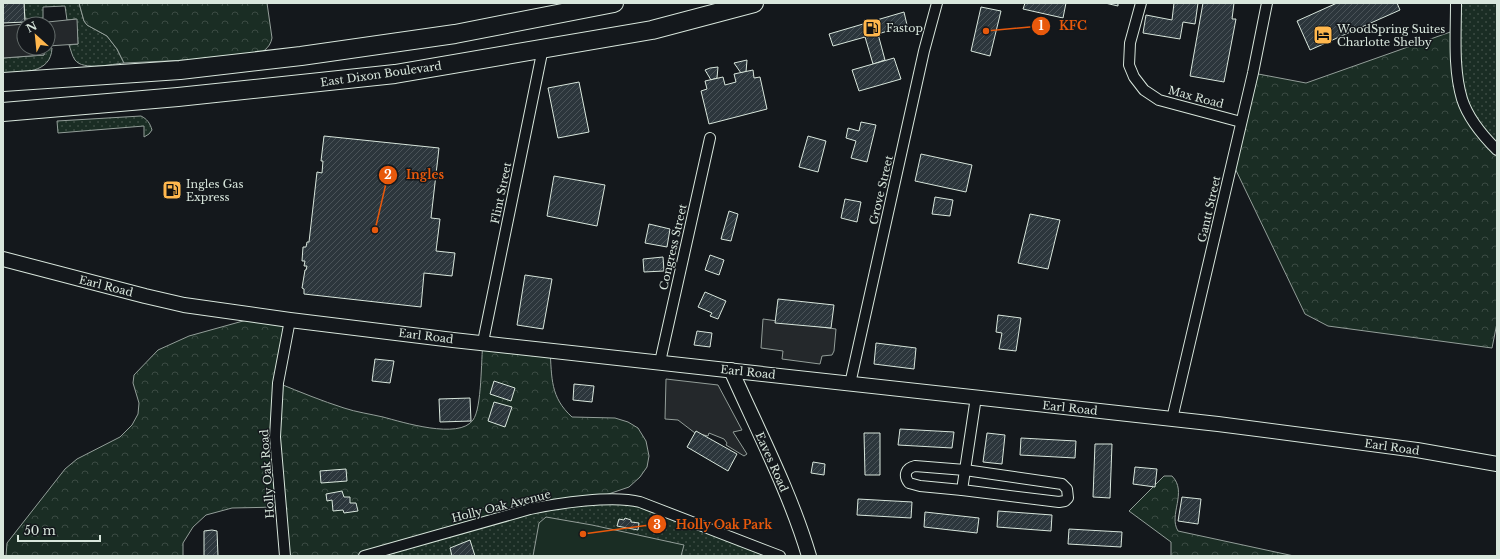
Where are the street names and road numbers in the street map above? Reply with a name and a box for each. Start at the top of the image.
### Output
street label: East Dixon Boulevard [319,58,443,89]
street label: Max Road [1167,83,1226,111]
street label: Grove Street [866,153,896,226]
street label: Flint Street [488,160,515,225]
street label: Gantt Street [1195,174,1224,244]
street label: Congress Street [656,202,690,291]
street label: Earl Road [77,273,135,300]
street label: Earl Road [398,326,455,346]
street label: Earl Road [720,362,777,382]
street label: Earl Road [1042,398,1099,418]
street label: Holly Oak Road [257,428,277,519]
street label: Eaves Road [753,430,792,495]
street label: Earl Road [1364,436,1421,458]
street label: Holly Oak Avenue [450,487,552,525]

